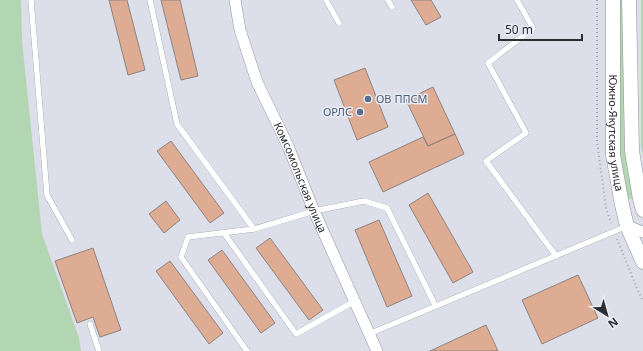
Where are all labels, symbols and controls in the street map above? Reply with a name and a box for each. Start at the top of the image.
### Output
scale bar [499,16,582,42]
text: 50 m [505,21,533,38]
street label: Южно-Якутская улица [606,74,627,192]
place label: ОВ ППСМ [376,91,428,106]
marker: ОВ ППСМ [363,94,373,104]
place label: ОРЛС [323,104,352,119]
marker: ОРЛС [355,107,365,117]
street label: Комсомольская улица [271,120,331,235]
north arrow [587,295,627,335]
text: N [605,315,621,332]

